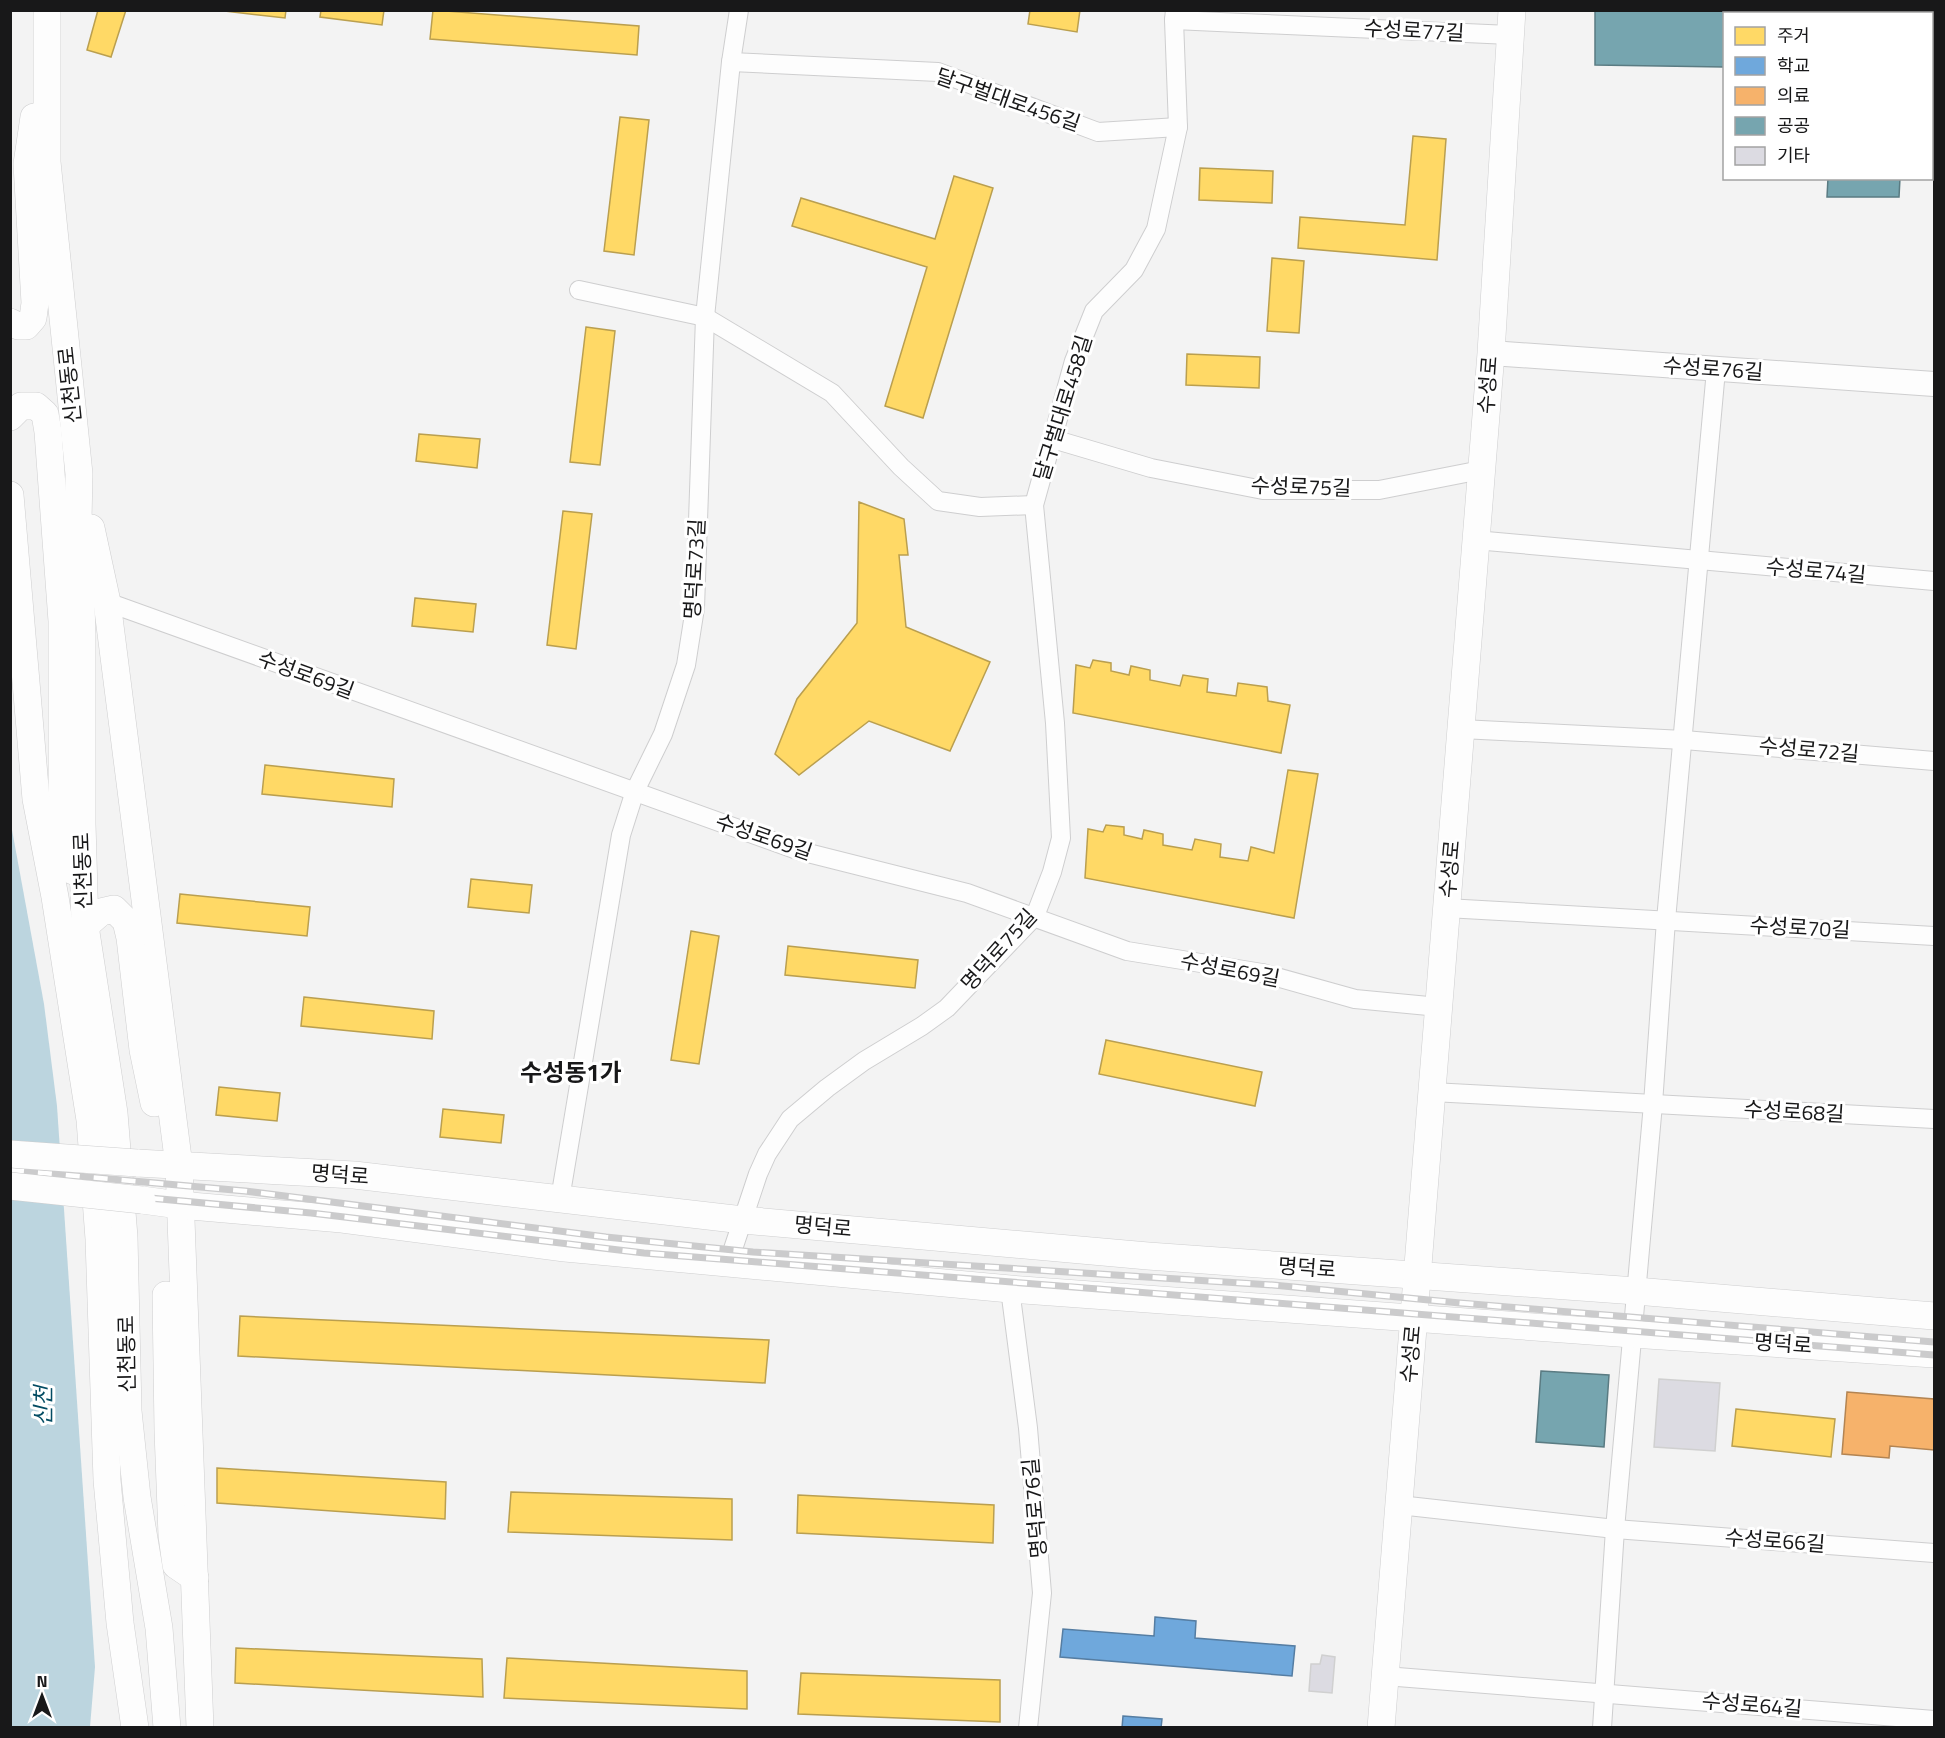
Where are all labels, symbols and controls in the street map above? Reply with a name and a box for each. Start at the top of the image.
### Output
street label: 수성로77길 [1363,11,1465,49]
legend [1723,12,1933,180]
text: 주거 [1777,22,1810,49]
text: 학교 [1777,52,1810,79]
street label: 달구벌대로456길 [932,59,1085,139]
text: 의료 [1777,82,1810,109]
text: 공공 [1777,112,1810,139]
text: 기타 [1777,142,1811,169]
street label: 달구벌대로458길 [1025,331,1099,485]
street label: 신천동로 [49,345,89,425]
street label: 수성로76길 [1662,349,1764,387]
street label: 수성로 [1469,355,1505,415]
street label: 수성로75길 [1250,468,1352,504]
street label: 명덕로73길 [675,518,713,620]
street label: 수성로74길 [1764,550,1868,590]
street label: 수성로69길 [254,642,359,706]
street label: 수성로72길 [1757,729,1861,769]
street label: 수성로69길 [711,805,817,868]
street label: 신천동로 [65,832,99,910]
street label: 수성로 [1431,839,1467,899]
street label: 명덕로75길 [953,901,1044,997]
street label: 수성로70길 [1749,908,1851,946]
street label: 수성로69길 [1178,944,1283,994]
district label: 수성동1가 [520,1054,622,1090]
street label: 수성로68길 [1743,1092,1845,1130]
street label: 명덕로 [310,1156,370,1192]
street label: 명덕로 [793,1208,853,1244]
street label: 명덕로 [1277,1249,1337,1285]
street label: 신천동로 [109,1315,143,1393]
street label: 수성로 [1392,1324,1428,1384]
street label: 명덕로 [1753,1325,1813,1361]
water label: 신천 [26,1383,60,1426]
street label: 명덕로76길 [1014,1456,1054,1560]
street label: 수성로66길 [1724,1521,1826,1559]
north arrow [12,1666,72,1726]
text: N [36,1669,48,1693]
street label: 수성로64길 [1700,1684,1804,1724]

